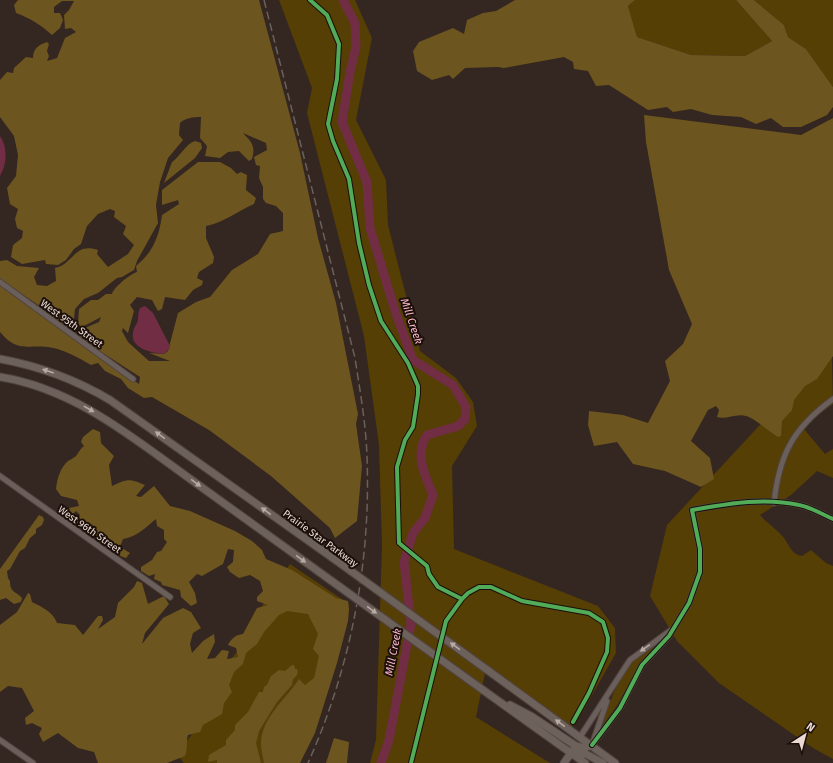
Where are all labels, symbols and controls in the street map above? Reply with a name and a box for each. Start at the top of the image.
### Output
water label: Mill Creek [398,296,425,346]
street label: West 95th Street [38,297,105,351]
one-way arrow [42,368,54,374]
one-way arrow [83,405,95,412]
one-way arrow [155,431,166,439]
one-way arrow [190,479,201,487]
street label: West 96th Street [56,504,124,556]
one-way arrow [261,507,272,515]
street label: Prairie Star Parkway [280,507,360,570]
one-way arrow [296,555,306,563]
one-way arrow [367,606,377,614]
water label: Mill Creek [383,627,404,677]
one-way arrow [449,642,460,650]
one-way arrow [639,644,650,652]
north arrow [785,715,825,755]
one-way arrow [554,719,565,727]
text: N [804,720,817,735]

